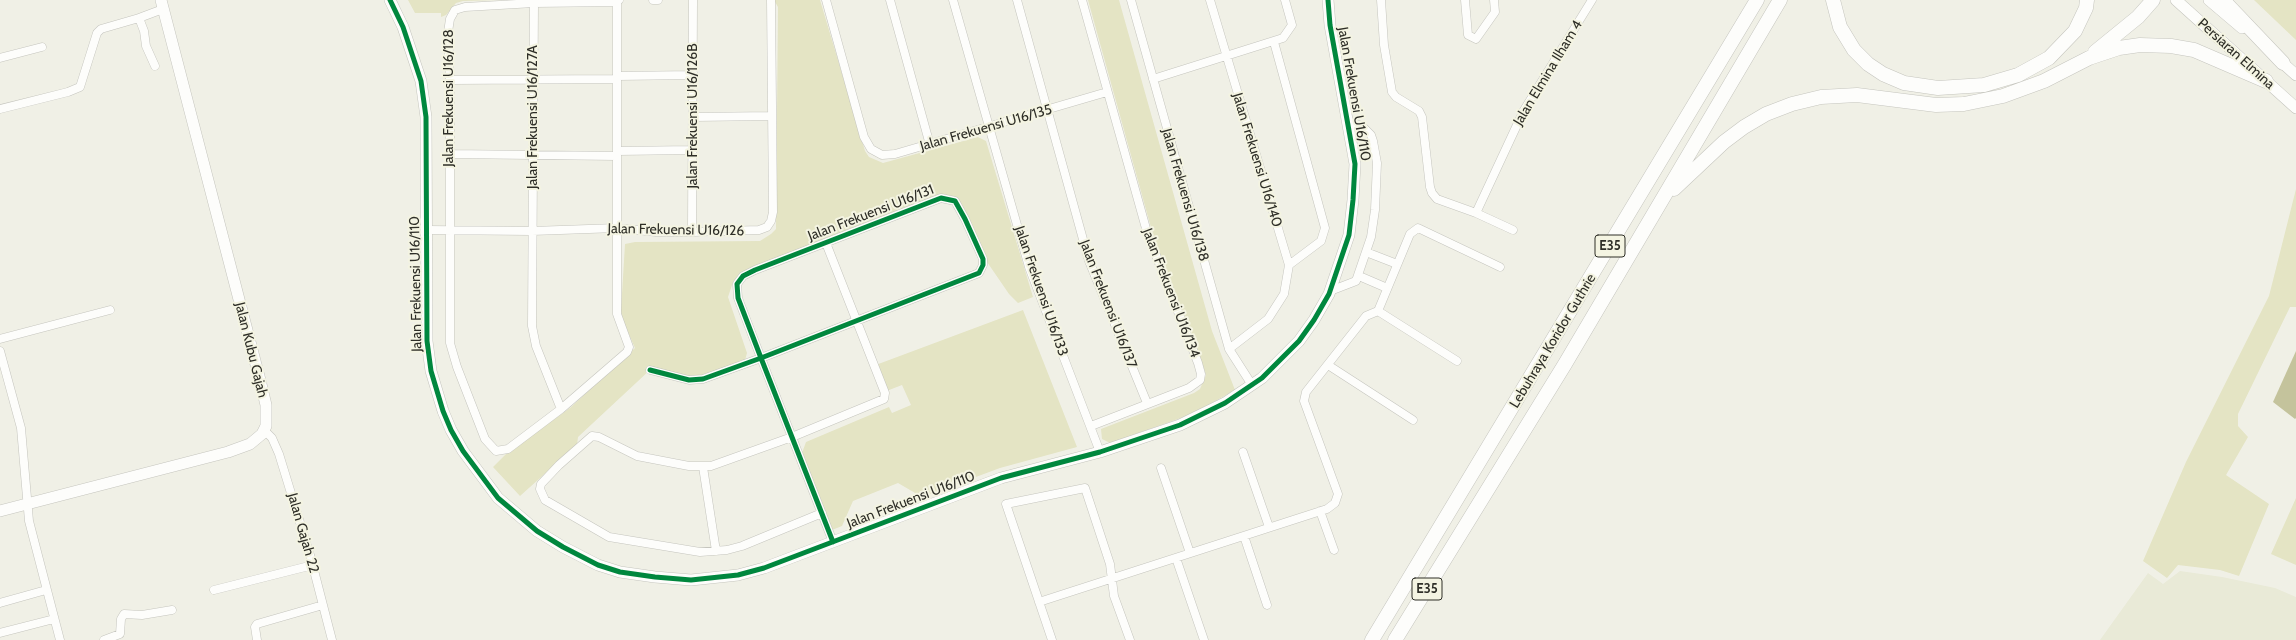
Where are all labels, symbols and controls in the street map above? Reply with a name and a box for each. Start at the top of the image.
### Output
street label: Persiaran Elmina [2194,15,2278,93]
street label: Jalan Elmina Ilham 4 [1510,17,1586,129]
street label: Jalan Frekuensi U16/110 [1334,26,1374,162]
street label: Jalan Frekuensi U16/128 [441,29,457,167]
street label: Jalan Frekuensi U16/126B [685,43,701,189]
street label: Jalan Frekuensi U16/127A [525,45,541,189]
street label: Jalan Frekuensi U16/140 [1229,91,1285,229]
street label: Jalan Frekuensi U16/135 [918,101,1054,155]
street label: Jalan Frekuensi U16/138 [1158,127,1212,263]
street label: Jalan Frekuensi U16/131 [806,181,936,245]
street label: Jalan Frekuensi U16/110 [406,216,426,352]
street label: Jalan Frekuensi U16/126 [607,220,745,240]
street label: Jalan Frekuensi U16/133 [1011,224,1071,358]
street label: Jalan Frekuensi U16/134 [1139,226,1203,360]
road number: E35 [1595,235,1625,257]
street label: Jalan Frekuensi U16/137 [1076,237,1140,371]
street label: Lebuhraya Koridor Guthrie [1506,271,1600,411]
street label: Jalan Kubu Gajah [231,301,271,399]
street label: Jalan Frekuensi U16/110 [845,468,977,532]
street label: Jalan Gajah 22 [284,491,322,575]
road number: E35 [1412,578,1442,600]

